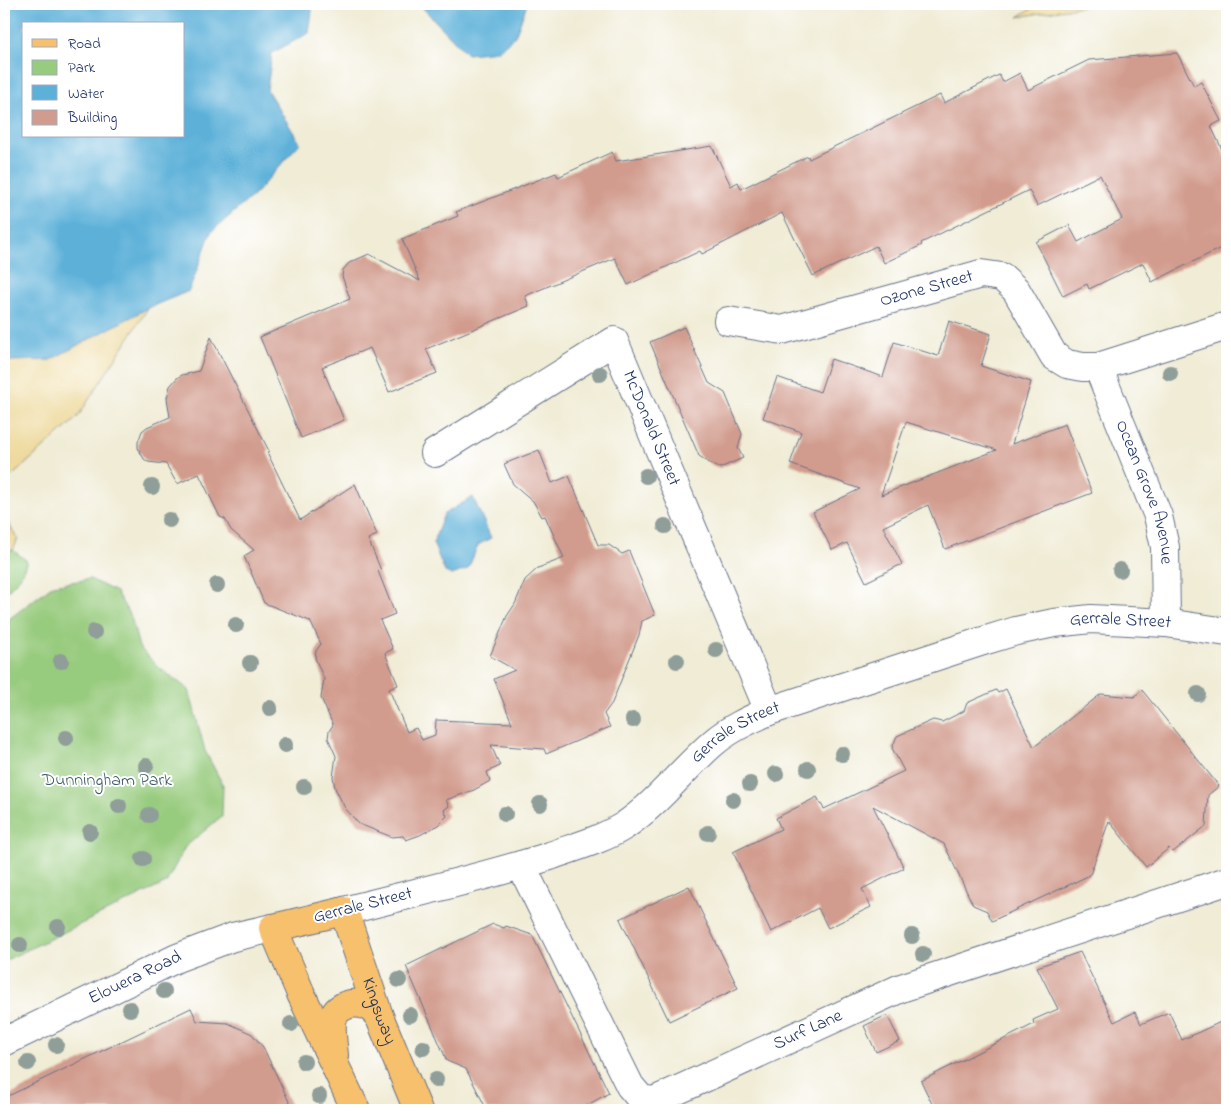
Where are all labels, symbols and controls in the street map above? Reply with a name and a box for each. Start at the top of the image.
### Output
legend [22,22,185,138]
text: Road [68,33,101,55]
text: Park [68,57,96,79]
text: Water [68,83,104,105]
text: Building [67,107,117,130]
street label: Ozone Street [877,264,976,315]
street label: McDonald Street [615,367,686,490]
street label: Ocean Grove Avenue [1108,416,1178,565]
street label: Gerrale Street [1069,606,1173,637]
street label: Gerrale Street [685,695,783,770]
park label: Dunningham Park [41,768,172,795]
street label: Gerrale Street [311,881,415,931]
street label: Elouera Road [84,945,186,1012]
street label: Kingsway [354,974,403,1049]
street label: Surf Lane [769,1003,848,1058]

